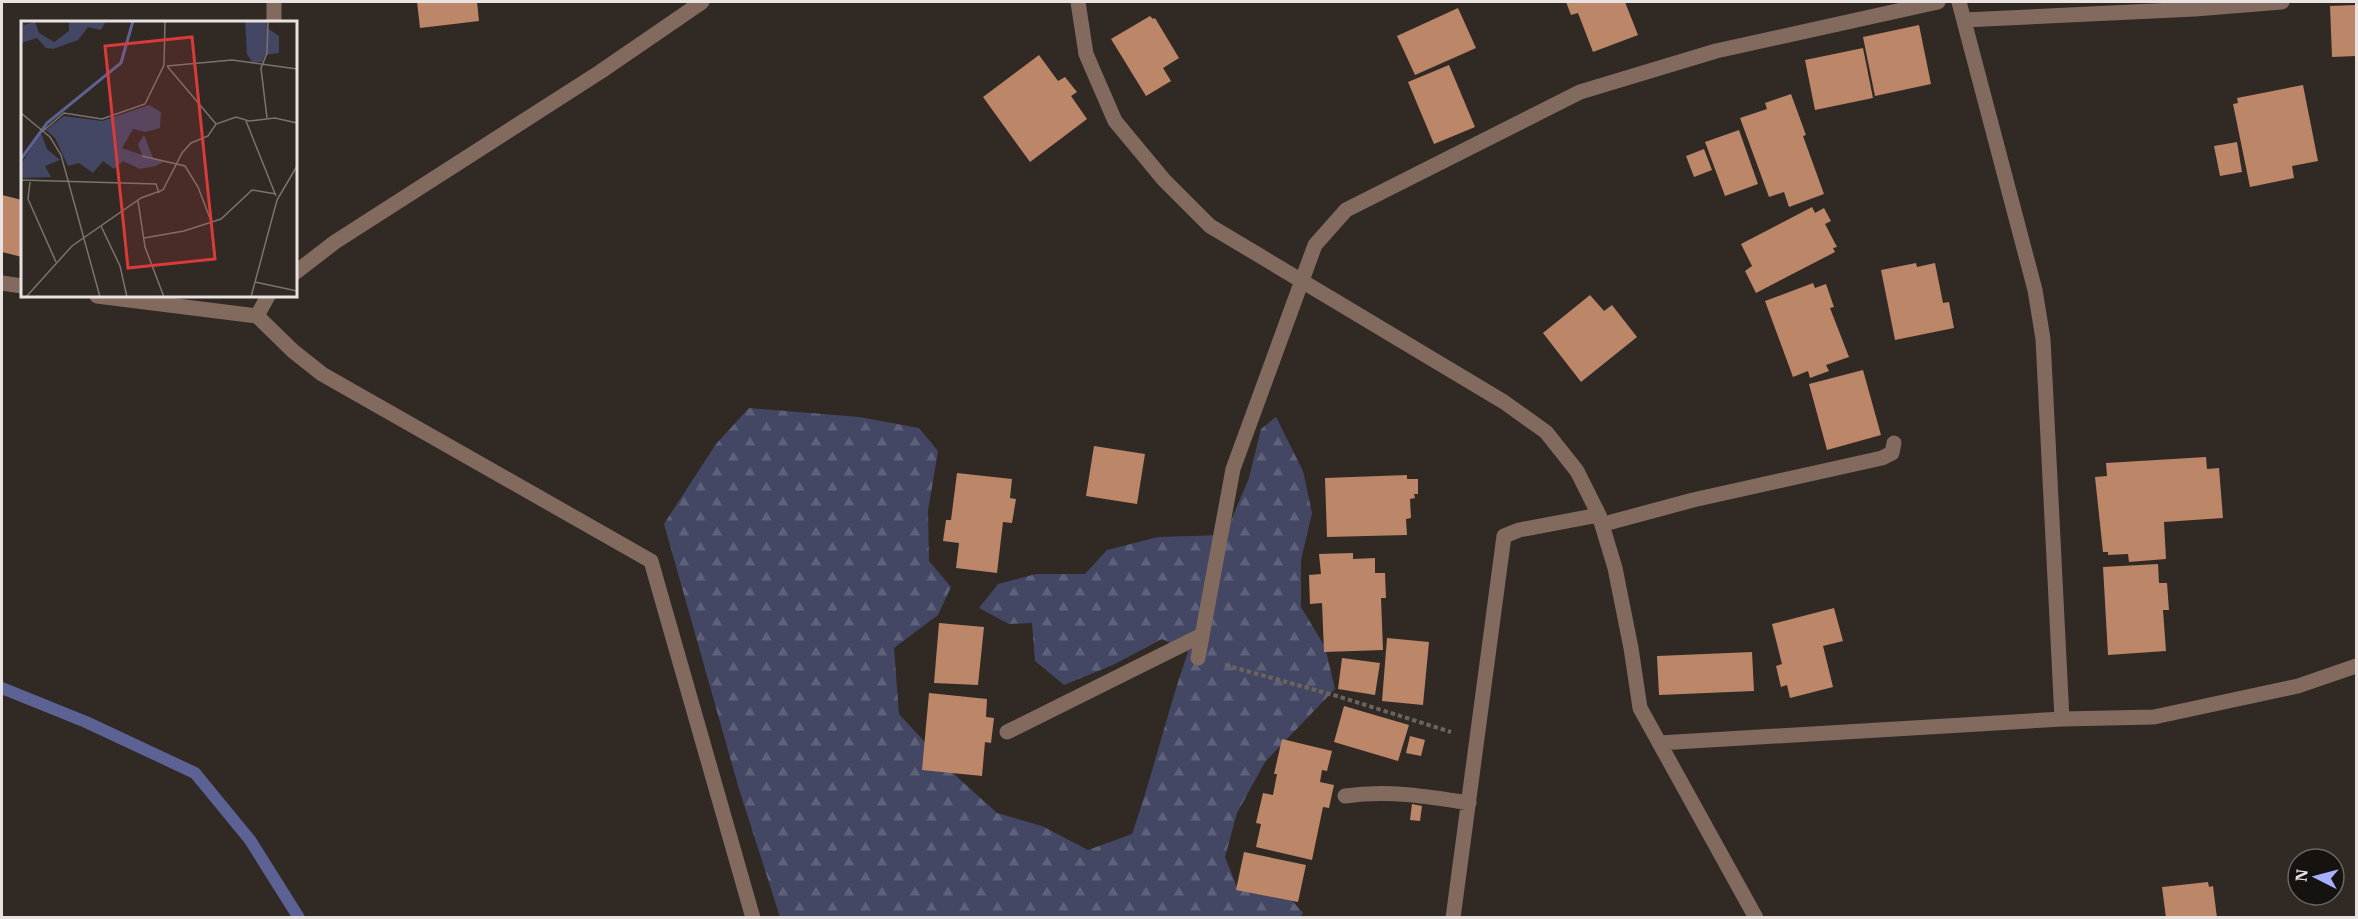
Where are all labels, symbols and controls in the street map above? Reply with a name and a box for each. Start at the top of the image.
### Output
inset map [21,21,297,297]
north arrow [2286,847,2346,907]
text: N [2290,868,2312,883]

